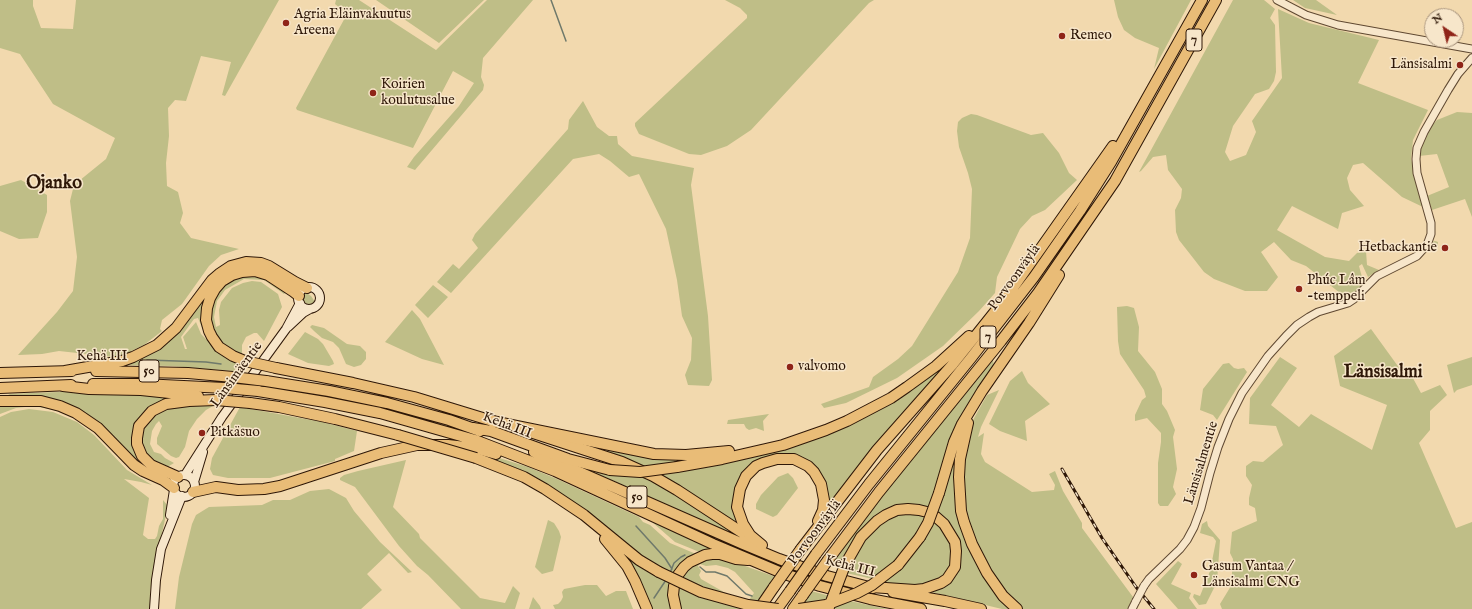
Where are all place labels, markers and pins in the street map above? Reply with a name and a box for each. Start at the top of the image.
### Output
place label: Agria Eläinvakuutus Areena [294,7,411,40]
marker: Agria Eläinvakuutus Areena [281,18,291,28]
place label: Remeo [1070,28,1112,44]
marker: Remeo [1057,31,1067,41]
place label: Länsisalmi [1391,57,1452,73]
marker: Länsisalmi [1455,60,1465,70]
place label: Koirien koulutusalue [381,77,455,110]
marker: Koirien koulutusalue [368,88,378,98]
place label: Hetbackantie [1359,240,1437,256]
marker: Hetbackantie [1440,243,1450,253]
place label: Phúc Lâm -temppeli [1307,273,1366,306]
marker: Phúc Lâm -temppeli [1294,284,1304,294]
place label: valvomo [798,359,846,375]
marker: valvomo [785,362,795,372]
place label: Pitkäsuo [210,425,260,441]
marker: Pitkäsuo [197,428,207,438]
place label: Gasum Vantaa / Länsisalmi CNG [1202,559,1300,592]
marker: Gasum Vantaa / Länsisalmi CNG [1189,570,1199,580]

